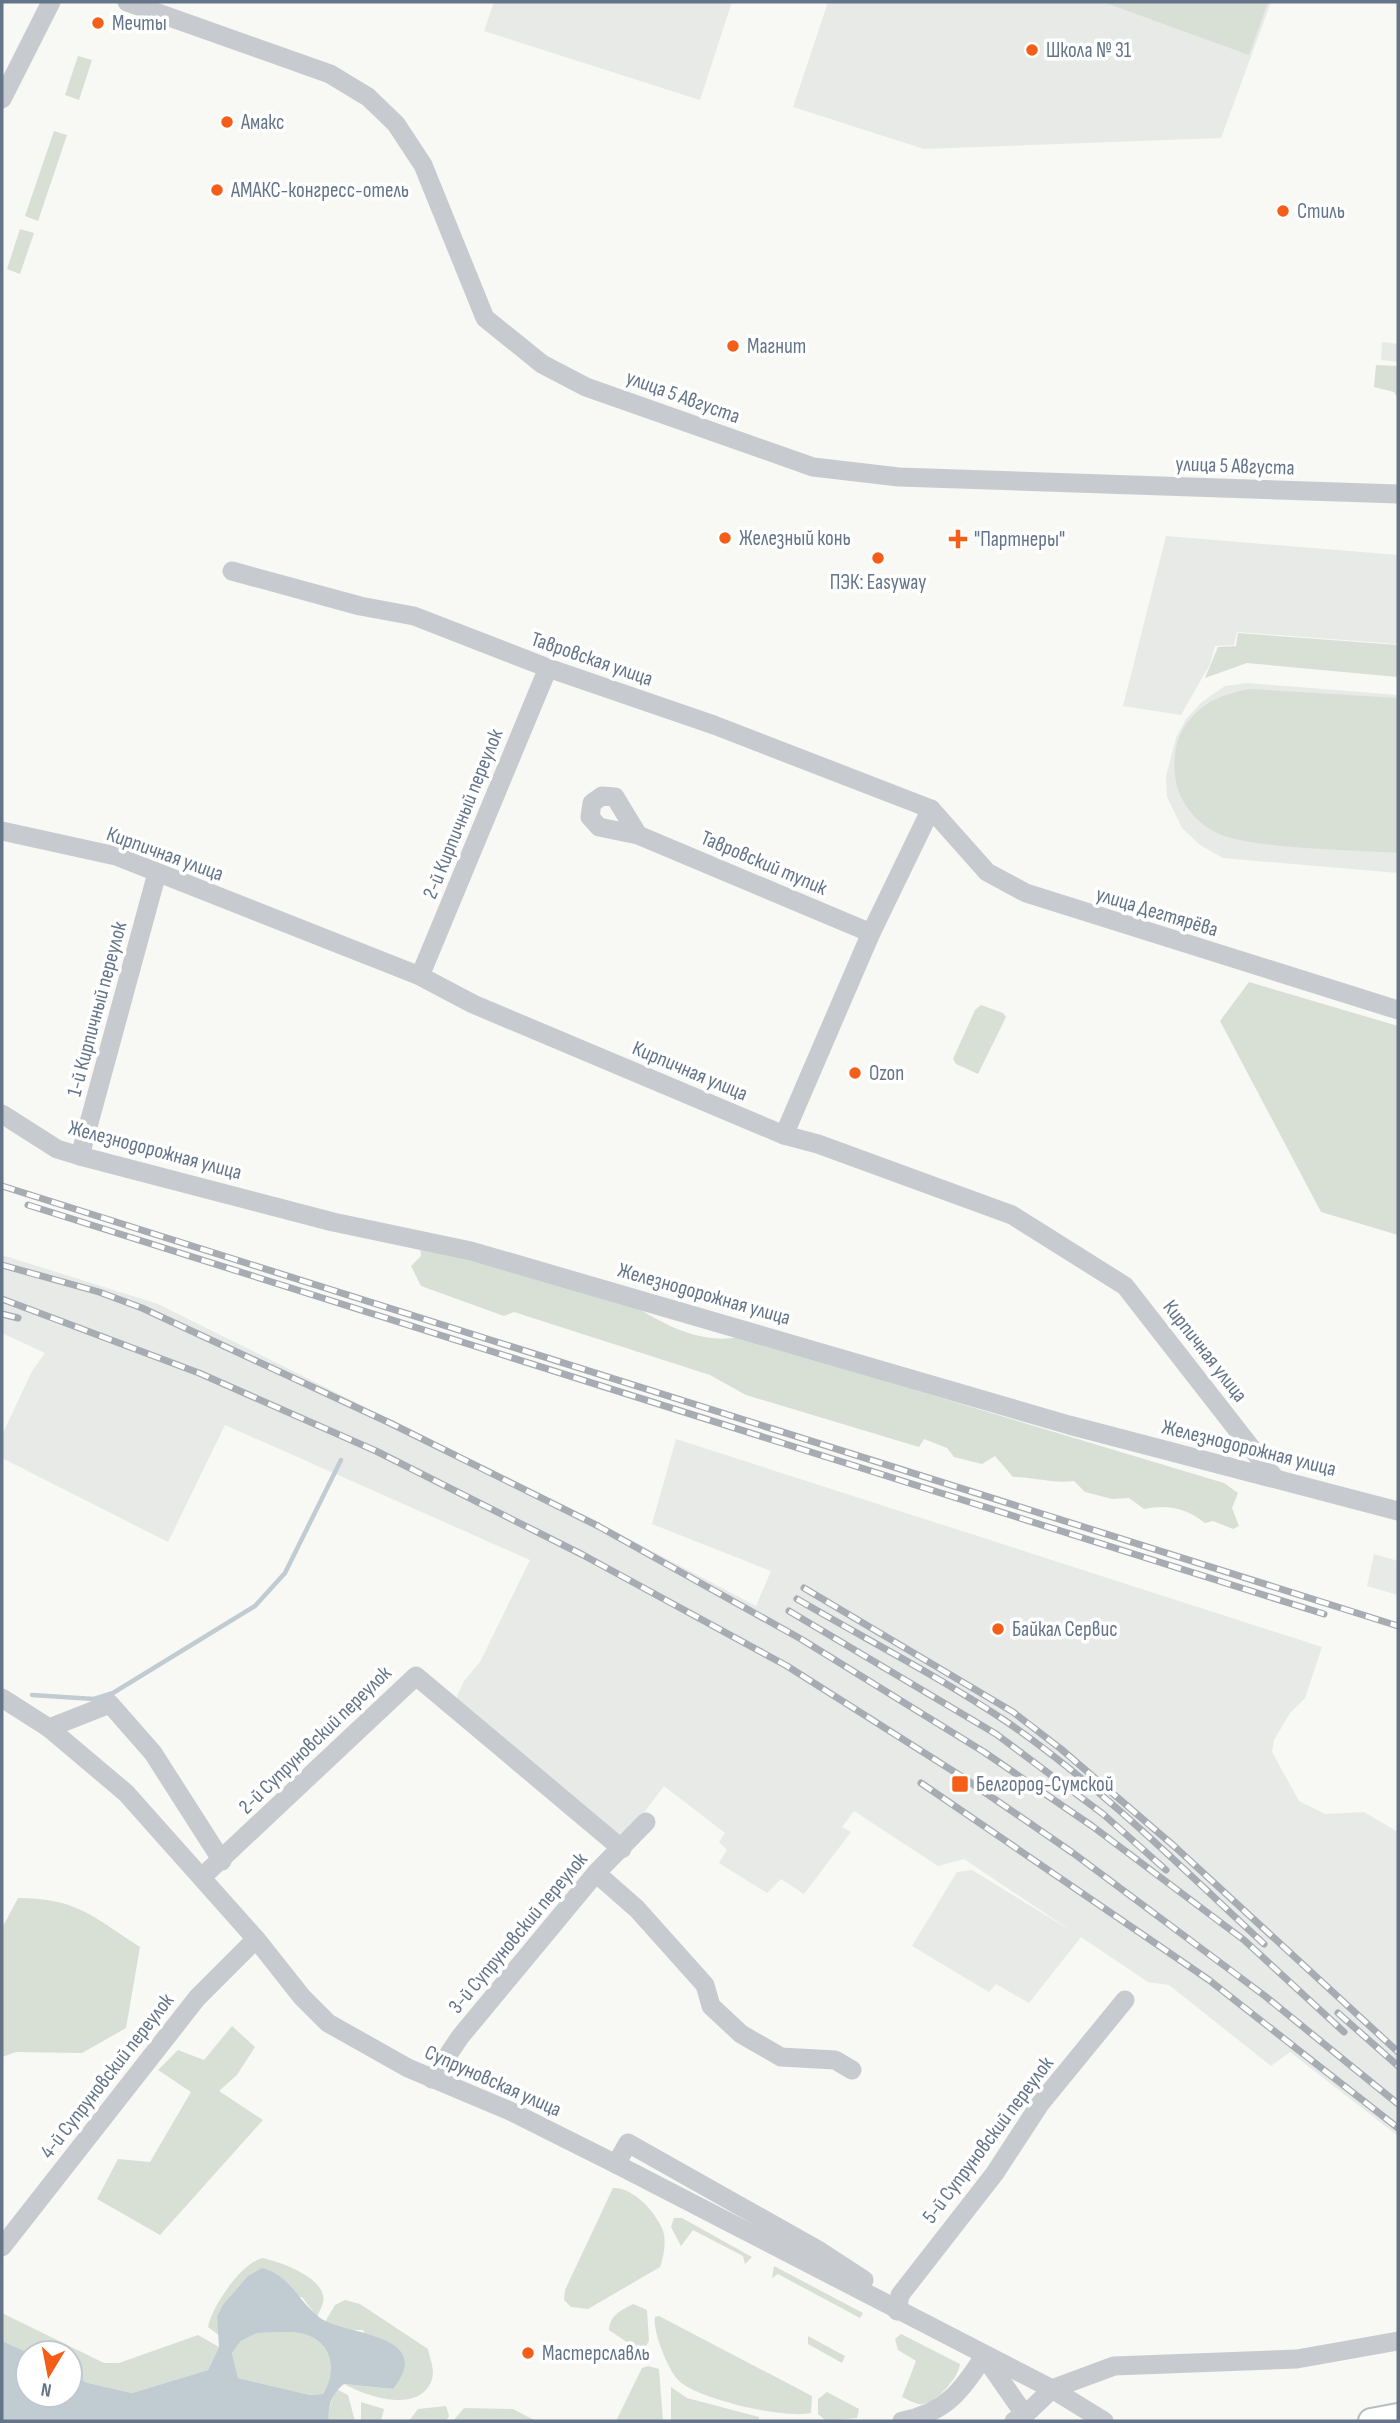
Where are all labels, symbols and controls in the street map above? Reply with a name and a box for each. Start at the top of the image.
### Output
place label: Мечты [112,11,167,36]
marker: Мечты [90,15,106,31]
place label: Школа № 31 [1046,38,1132,63]
marker: Школа № 31 [1024,42,1040,58]
place label: Амакс [240,110,284,135]
marker: Амакс [219,114,235,130]
place label: АМАКС-конгресс-отель [230,178,409,203]
marker: АМАКС-конгресс-отель [209,182,225,198]
place label: Стиль [1297,199,1345,224]
marker: Стиль [1275,203,1291,219]
place label: Магнит [747,334,806,359]
marker: Магнит [725,338,741,354]
street label: улица 5 Августа [623,365,743,429]
street label: улица 5 Августа [1175,451,1295,481]
place label: Железный конь [739,526,851,551]
place label: "Партнеры" [974,527,1065,552]
marker: "Партнеры" [948,529,968,549]
marker: Железный конь [717,530,733,546]
marker: ПЭК: Easyway [870,550,886,566]
place label: ПЭК: Easyway [830,570,926,595]
street label: Тавровская улица [528,627,656,691]
street label: 2-й Кирпичный переулок [417,725,509,903]
street label: Кирпичная улица [103,821,227,887]
street label: Тавровский тупик [697,825,831,901]
street label: улица Дегтярёва [1093,882,1221,942]
street label: 1-й Кирпичный переулок [62,919,132,1099]
street label: Кирпичная улица [629,1036,751,1106]
place label: Ozon [869,1061,904,1086]
marker: Ozon [847,1065,863,1081]
street label: Железнодорожная улица [66,1115,244,1185]
street label: Железнодорожная улица [615,1257,793,1331]
street label: Кирпичная улица [1157,1295,1253,1407]
street label: Железнодорожная улица [1159,1414,1339,1482]
place label: Байкал Сервис [1012,1617,1118,1642]
marker: Байкал Сервис [990,1621,1006,1637]
street label: 2-й Супруновский переулок [234,1661,397,1819]
place label: Белгород-Сумской [976,1772,1114,1797]
marker: Белгород-Сумской [950,1774,970,1794]
street label: 3-й Супруновский переулок [443,1847,593,2019]
street label: 4-й Супруновский переулок [35,1988,179,2164]
street label: Супруновская улица [421,2040,565,2122]
street label: 5-й Супруновский переулок [917,2052,1059,2228]
north arrow [14,2339,84,2409]
place label: Мастерславль [542,2341,650,2366]
marker: Мастерславль [520,2345,536,2361]
text: N [39,2377,53,2401]

